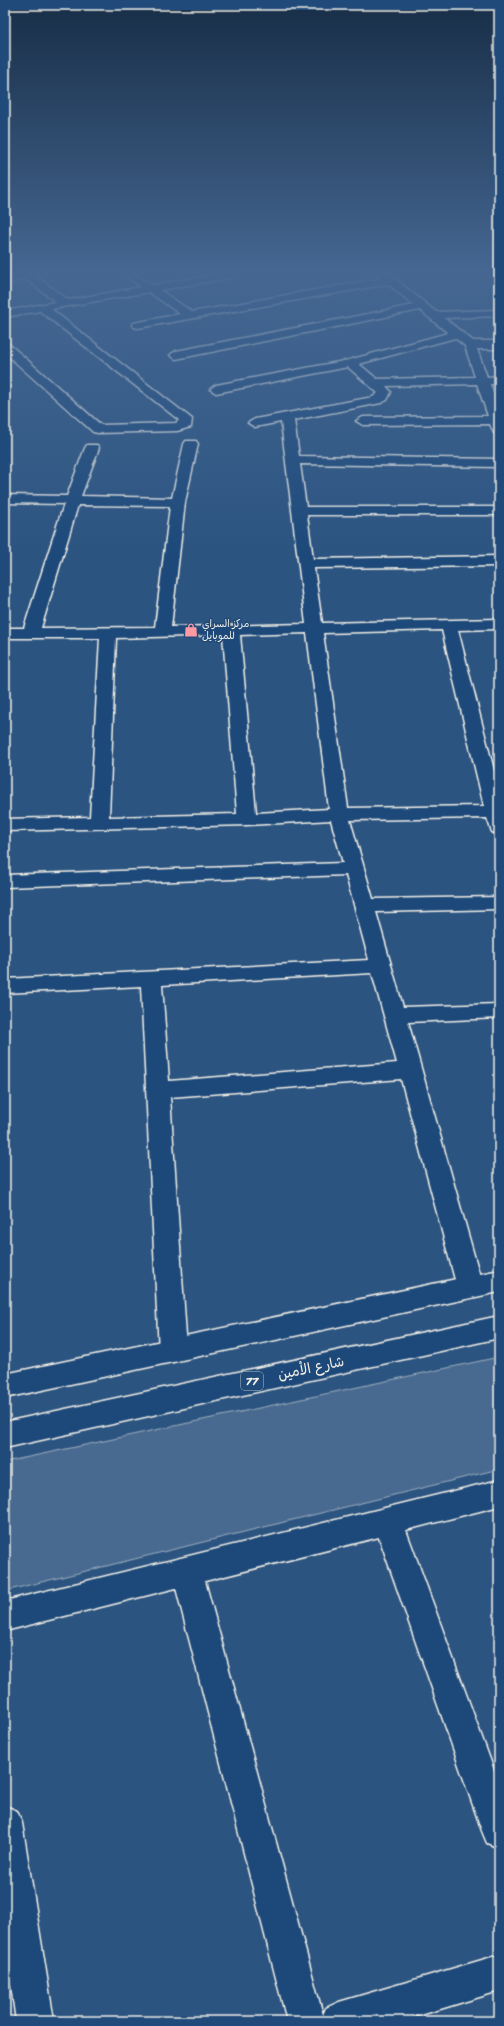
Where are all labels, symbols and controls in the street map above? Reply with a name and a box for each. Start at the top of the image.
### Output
place label: مركز السراي للموبايل [202,615,249,645]
shop icon: مركز السراي للموبايل [183,622,199,638]
street label: شارع الأمين [275,1349,347,1387]
road number: 77 [241,1372,263,1390]

